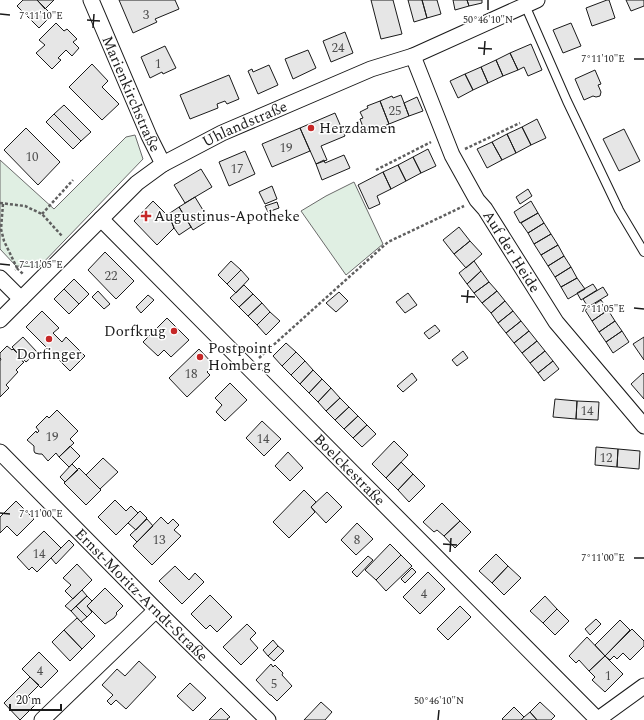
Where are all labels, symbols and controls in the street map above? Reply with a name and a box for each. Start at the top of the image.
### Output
house number: 3 [143,5,150,25]
text: 7°11'10"E [19,8,63,24]
text: 50°46'10"N [463,12,513,28]
street label: Marienkirchstraße [96,32,166,156]
house number: 24 [332,38,345,58]
text: 7°11'10"E [581,51,625,67]
house number: 1 [155,54,161,74]
street label: Uhlandstraße [198,95,291,153]
house number: 25 [389,101,402,121]
place label: Herzdamen [319,117,396,140]
marker: Herzdamen [306,123,316,133]
house number: 19 [280,138,293,158]
house number: 10 [26,147,39,167]
house number: 17 [231,159,244,179]
place label: Augustinus-Apotheke [154,205,300,228]
street label: Auf der Heide [477,206,546,297]
marker: Augustinus-Apotheke [141,211,151,221]
text: 7°11'05"E [19,257,63,273]
house number: 22 [105,266,118,286]
text: 7°11'05"E [581,301,625,317]
place label: Dorfkrug [104,320,166,343]
marker: Dorfkrug [169,326,179,336]
marker: Dorfinger [44,334,54,344]
place label: Postpoint Homberg [208,337,273,377]
place label: Dorfinger [16,343,82,366]
marker: Postpoint Homberg [195,352,205,362]
house number: 18 [185,364,198,384]
house number: 14 [581,401,594,421]
house number: 19 [46,427,59,447]
street label: Boelckestraße [308,428,391,511]
house number: 14 [257,429,270,449]
house number: 12 [600,448,613,468]
text: 7°11'00"E [19,506,63,522]
street label: Ernst-Moritz-Arndt-Straße [69,523,213,667]
house number: 13 [153,530,166,550]
house number: 8 [354,530,360,550]
house number: 14 [33,544,46,564]
text: 7°11'00"E [581,550,625,566]
house number: 4 [421,584,428,604]
house number: 4 [37,661,44,681]
house number: 1 [605,666,611,686]
house number: 5 [271,674,277,694]
scale bar [10,686,61,712]
text: 20 m [16,691,41,710]
text: 50°46'10"N [414,693,464,709]

